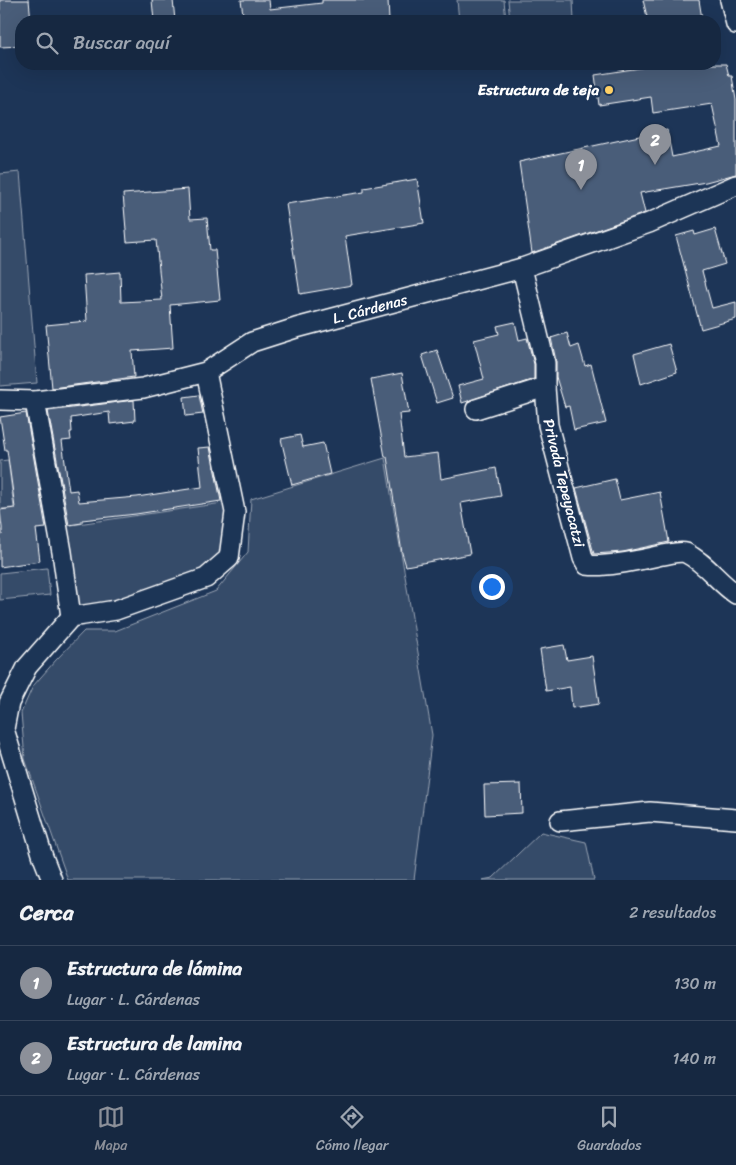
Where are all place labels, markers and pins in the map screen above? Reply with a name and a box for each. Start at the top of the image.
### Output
place label: Estructura de teja [478,77,599,103]
marker: Estructura de teja [603,84,615,96]
pin: 2 [639,124,671,165]
pin: 1 [565,149,597,190]

